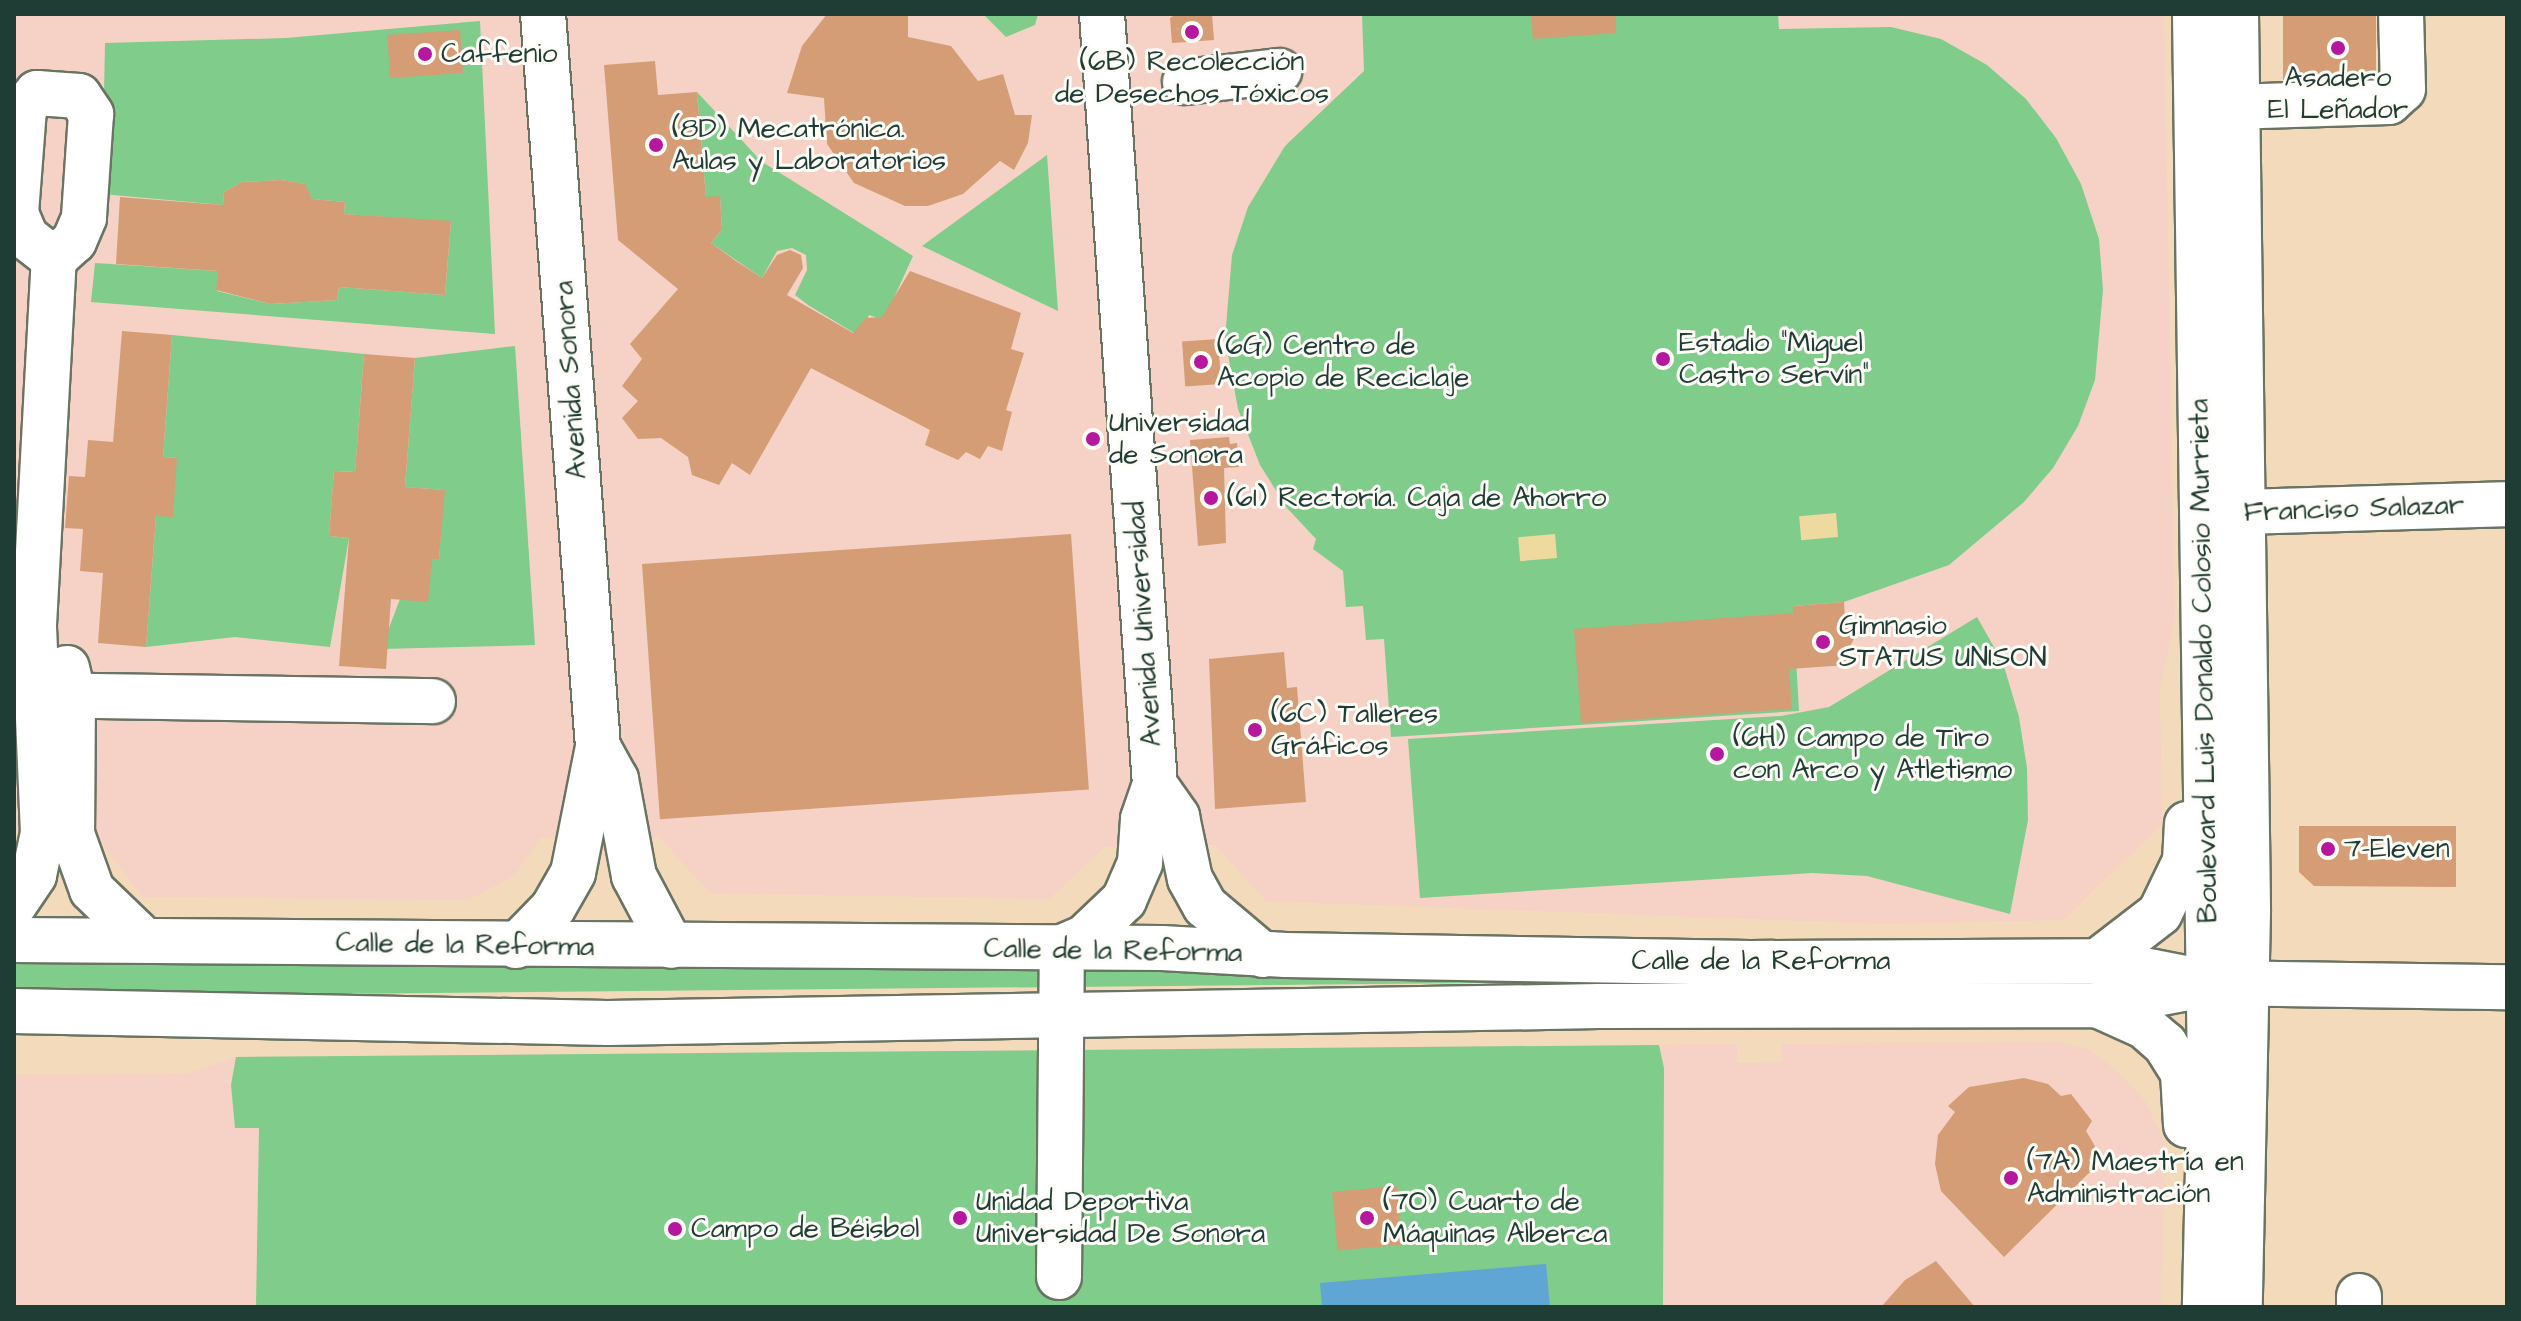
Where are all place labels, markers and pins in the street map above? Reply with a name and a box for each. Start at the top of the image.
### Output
marker: (6B) Recolección de Desechos Tóxicos [1183,23,1201,41]
place label: Caffenio [441,37,557,71]
marker: Asadero El Leñador [2329,39,2347,57]
marker: Caffenio [416,45,434,63]
place label: (6B) Recolección de Desechos Tóxicos [1055,45,1329,111]
place label: Asadero El Leñador [2268,61,2408,127]
place label: (8D) Mecatrónica. Aulas y Laboratorios [672,112,946,178]
marker: (8D) Mecatrónica. Aulas y Laboratorios [647,136,665,154]
place label: Estadio "Miguel Castro Servín" [1679,326,1869,392]
place label: (6G) Centro de Acopio de Reciclaje [1217,329,1469,395]
marker: Estadio "Miguel Castro Servín" [1654,350,1672,368]
marker: (6G) Centro de Acopio de Reciclaje [1192,353,1210,371]
place label: Universidad de Sonora [1109,406,1249,472]
marker: Universidad de Sonora [1084,430,1102,448]
place label: (6I) Rectoría. Caja de Ahorro [1227,481,1607,515]
marker: (6I) Rectoría. Caja de Ahorro [1202,489,1220,507]
place label: Gimnasio STATUS UNISON [1839,609,2047,675]
marker: Gimnasio STATUS UNISON [1814,633,1832,651]
place label: (6C) Talleres Gráficos [1271,697,1438,763]
marker: (6C) Talleres Gráficos [1246,721,1264,739]
place label: (6H) Campo de Tiro con Arco y Atletismo [1733,721,2012,787]
marker: (6H) Campo de Tiro con Arco y Atletismo [1708,745,1726,763]
place label: 7-Eleven [2344,832,2450,866]
marker: 7-Eleven [2319,840,2337,858]
place label: (7A) Maestría en Administración [2027,1145,2244,1211]
marker: (7A) Maestría en Administración [2002,1169,2020,1187]
place label: Unidad Deportiva Universidad De Sonora [976,1185,1265,1251]
place label: (7O) Cuarto de Máquinas Alberca [1383,1185,1607,1251]
marker: Unidad Deportiva Universidad De Sonora [951,1209,969,1227]
marker: (7O) Cuarto de Máquinas Alberca [1358,1209,1376,1227]
place label: Campo de Béisbol [691,1212,919,1246]
marker: Campo de Béisbol [666,1220,684,1238]

